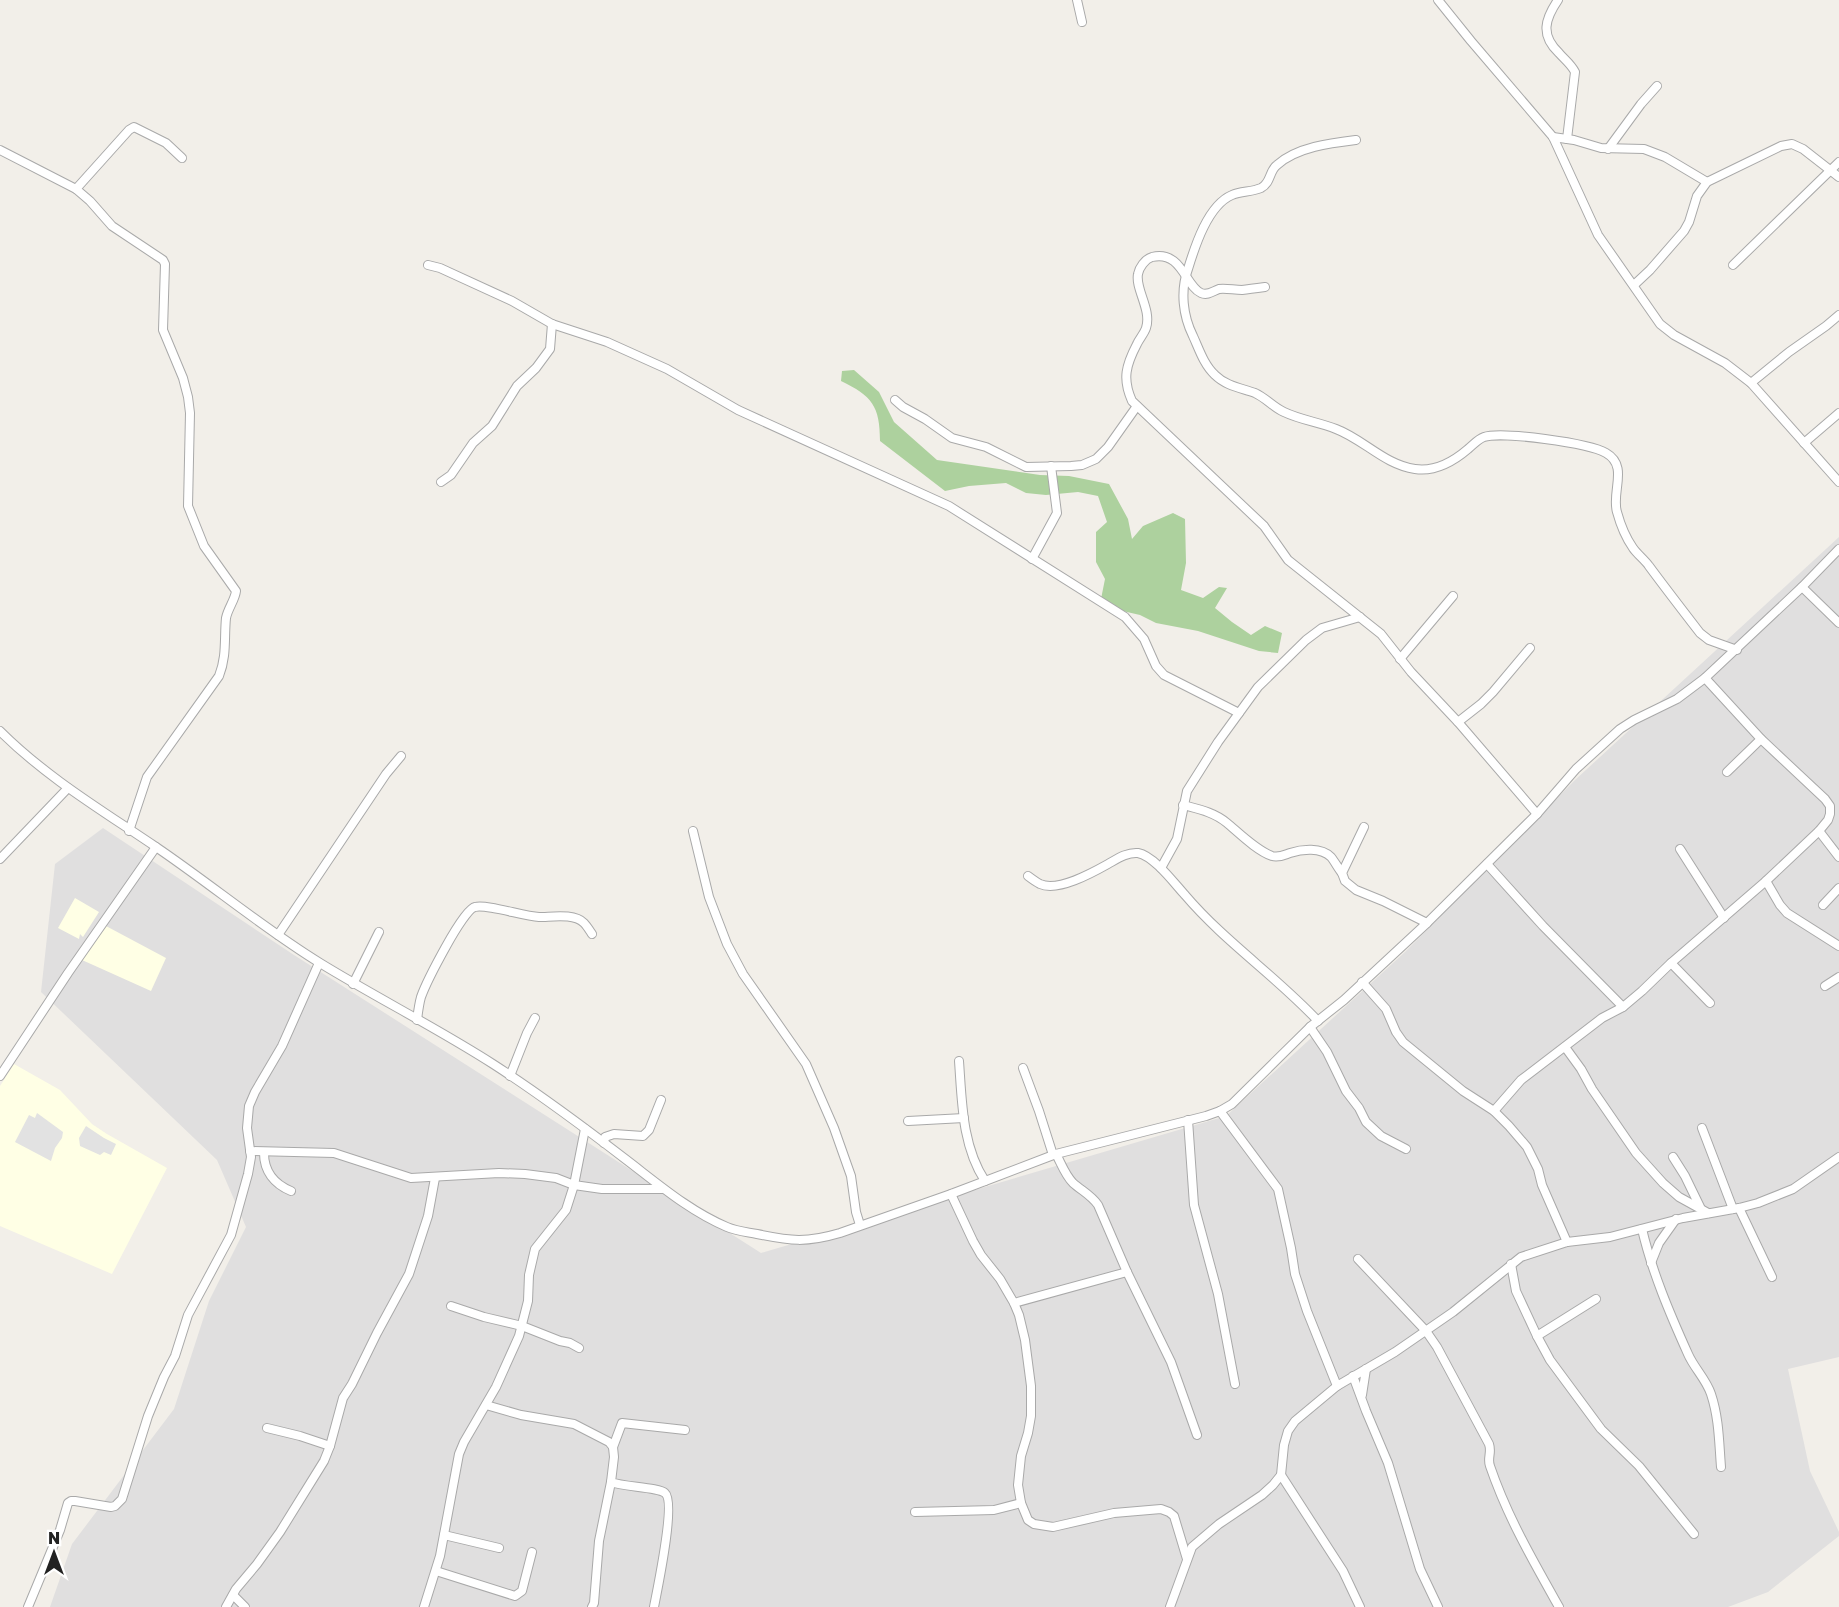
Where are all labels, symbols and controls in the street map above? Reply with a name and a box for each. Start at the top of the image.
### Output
north arrow [24,1523,84,1583]
text: N [48,1528,60,1548]

